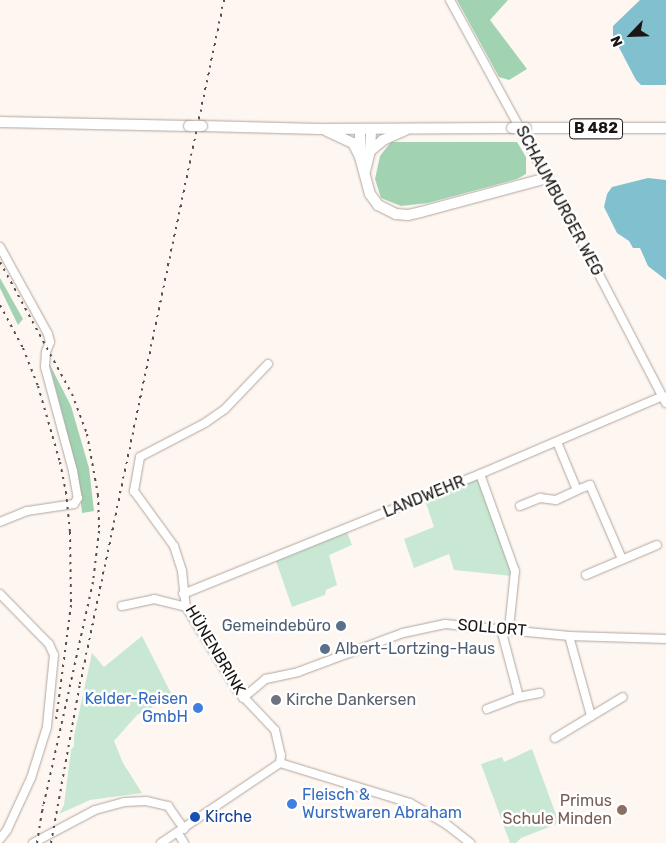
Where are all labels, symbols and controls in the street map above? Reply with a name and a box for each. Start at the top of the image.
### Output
north arrow [606,10,656,60]
text: N [607,33,627,49]
road number: B 482 [568,116,624,142]
street label: SCHAUMBURGER WEG [511,123,607,279]
street label: LANDWEHR [380,472,468,522]
street label: HÜNENBRINK [181,602,249,698]
street label: SOLLORT [457,615,527,641]
place label: Gemeindebüro [222,616,331,636]
marker: Gemeindebüro [335,620,347,632]
place label: Albert-Lortzing-Haus [335,639,495,659]
marker: Albert-Lortzing-Haus [319,643,331,655]
place label: Kelder-Reisen GmbH [84,689,188,727]
place label: Kirche Dankersen [286,690,416,710]
marker: Kirche Dankersen [270,694,282,706]
marker: Kelder-Reisen GmbH [192,702,204,714]
place label: Fleisch & Wurstwaren Abraham [302,785,463,823]
place label: Primus Schule Minden [503,791,612,829]
marker: Fleisch & Wurstwaren Abraham [286,798,298,810]
marker: Primus Schule Minden [616,804,628,816]
place label: Kirche [205,807,252,827]
marker: Kirche [189,811,201,823]

